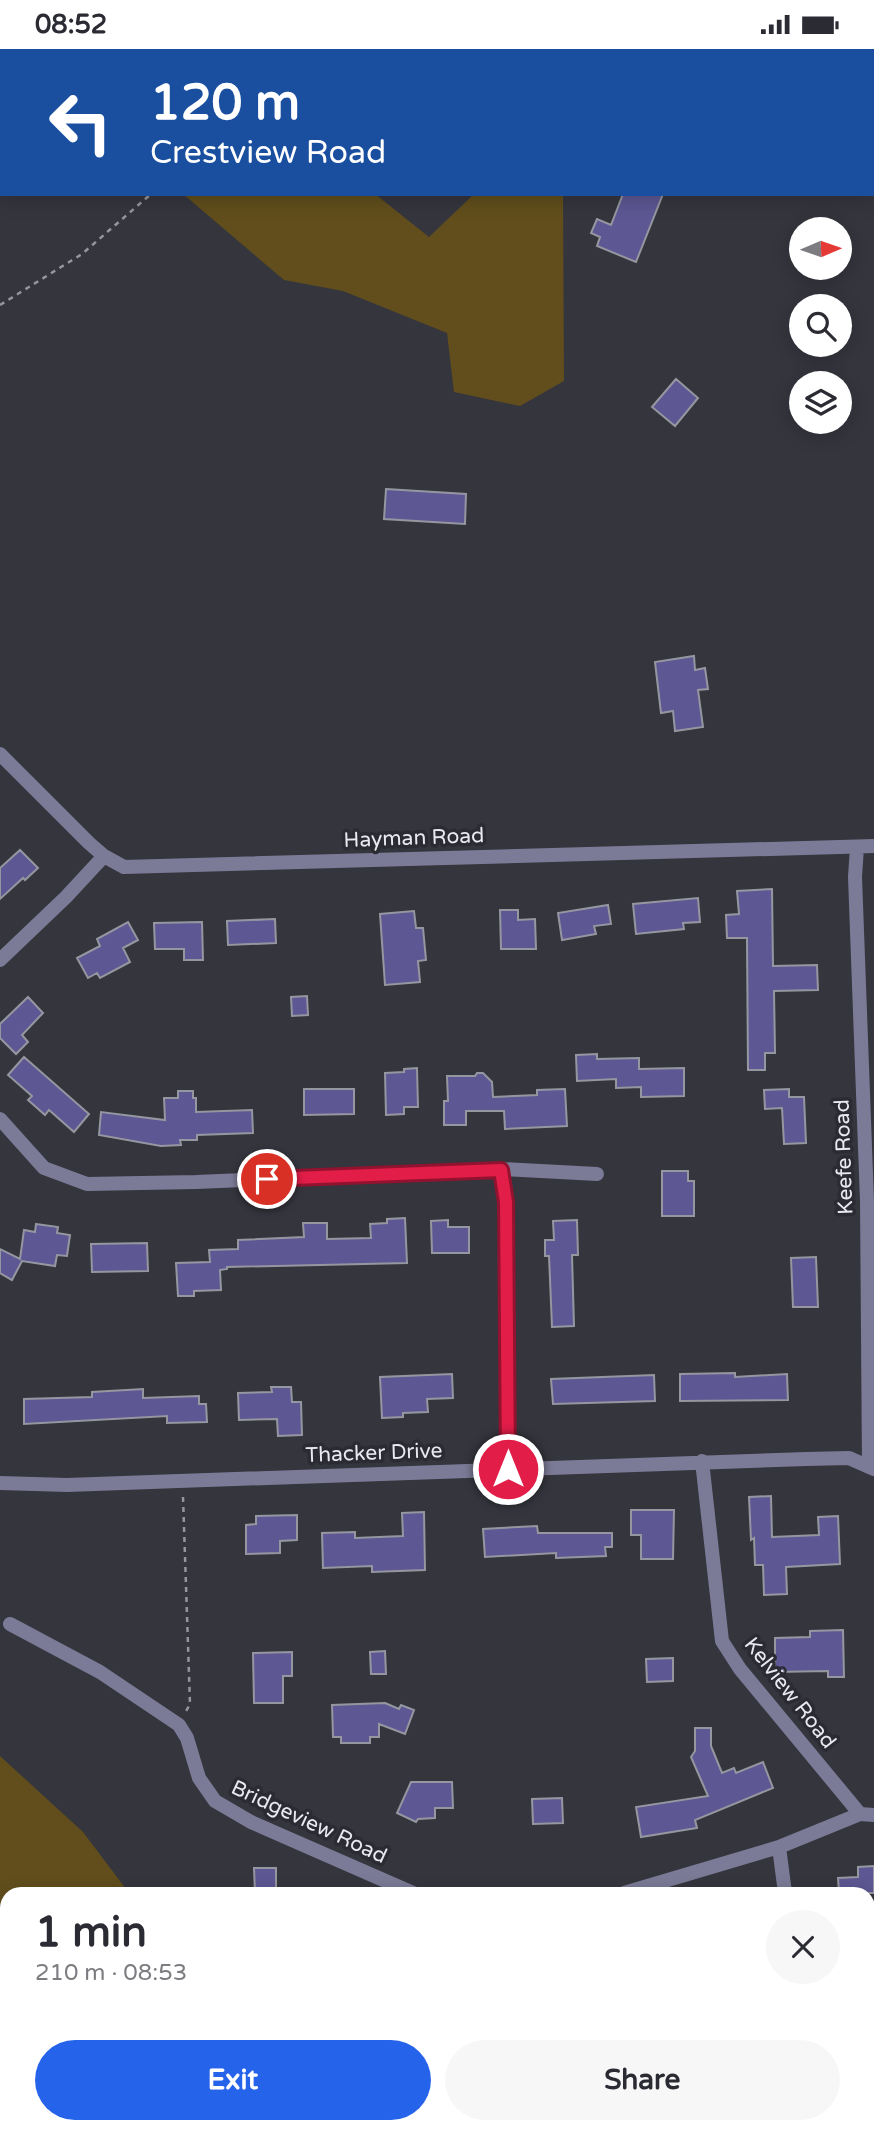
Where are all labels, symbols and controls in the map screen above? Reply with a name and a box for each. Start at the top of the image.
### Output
text: 08:52 [35,9,107,40]
text: 120 m [150,74,300,133]
icon: left [35,77,126,168]
text: Crestview Road [150,134,386,172]
north arrow [789,217,852,280]
map controls [789,217,852,434]
button: search [789,294,852,357]
button: layers [789,371,852,434]
street label: Hayman Road [343,823,485,853]
street label: Keefe Road [829,1099,859,1215]
pin [237,1149,297,1209]
icon: arrive [248,1160,286,1198]
position arrow [471,1432,545,1506]
street label: Thacker Drive [305,1438,443,1468]
street label: Kelview Road [739,1632,841,1754]
street label: Bridgeview Road [227,1775,391,1869]
text: 1 min [35,1907,147,1958]
button: close [766,1910,840,1984]
text: 210 m · 08:53 [35,1959,187,1987]
button: Exit [35,2040,431,2120]
button: Share [445,2040,840,2120]

